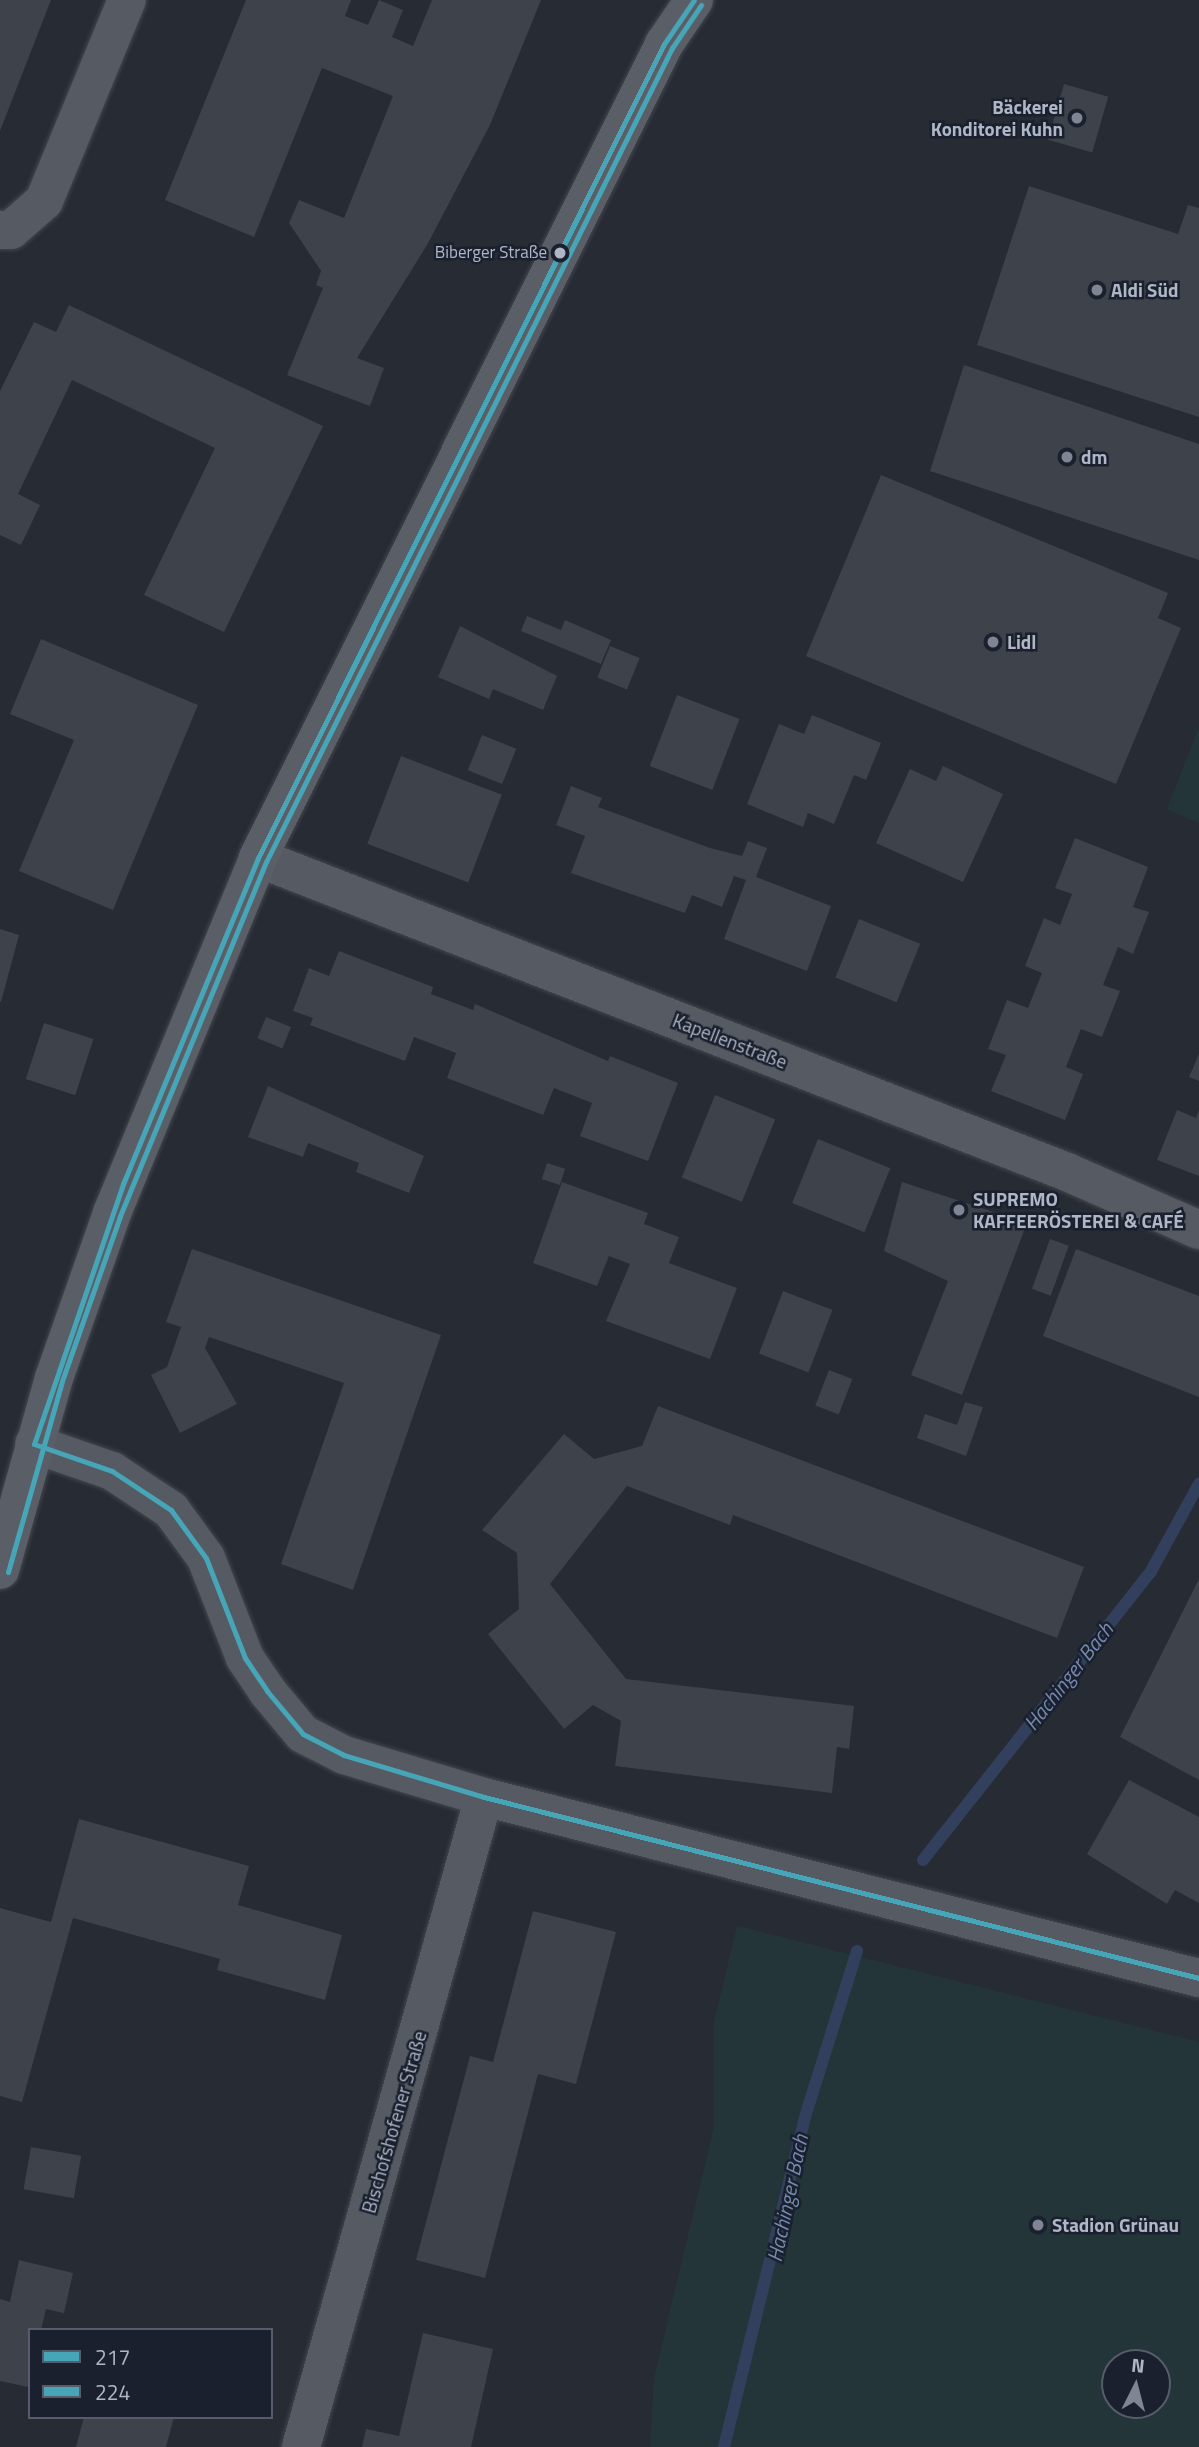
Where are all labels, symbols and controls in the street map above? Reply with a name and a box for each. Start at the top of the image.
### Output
place label: Bäckerei Konditorei Kuhn [931,96,1063,140]
marker: Bäckerei Konditorei Kuhn [1069,110,1085,126]
place label: Biberger Straße [435,243,547,263]
marker: Biberger Straße [553,246,567,260]
place label: Aldi Süd [1111,279,1178,301]
marker: Aldi Süd [1089,282,1105,298]
place label: dm [1081,446,1107,468]
marker: dm [1059,449,1075,465]
place label: Lidl [1007,631,1036,653]
marker: Lidl [985,634,1001,650]
street label: Kapellenstraße [670,1009,790,1073]
place label: SUPREMO KAFFEERÖSTEREI & CAFÉ [973,1188,1184,1232]
marker: SUPREMO KAFFEERÖSTEREI & CAFÉ [951,1202,967,1218]
water label: Hachinger Bach [1018,1617,1118,1735]
street label: Bischofshofener Straße [357,2028,431,2216]
water label: Hachinger Bach [761,2132,813,2264]
place label: Stadion Grünau [1052,2214,1179,2236]
marker: Stadion Grünau [1030,2217,1046,2233]
legend [28,2328,273,2419]
text: 217 [95,2341,130,2373]
north arrow [1101,2349,1171,2419]
text: N [1130,2349,1146,2380]
text: 224 [95,2376,130,2408]

